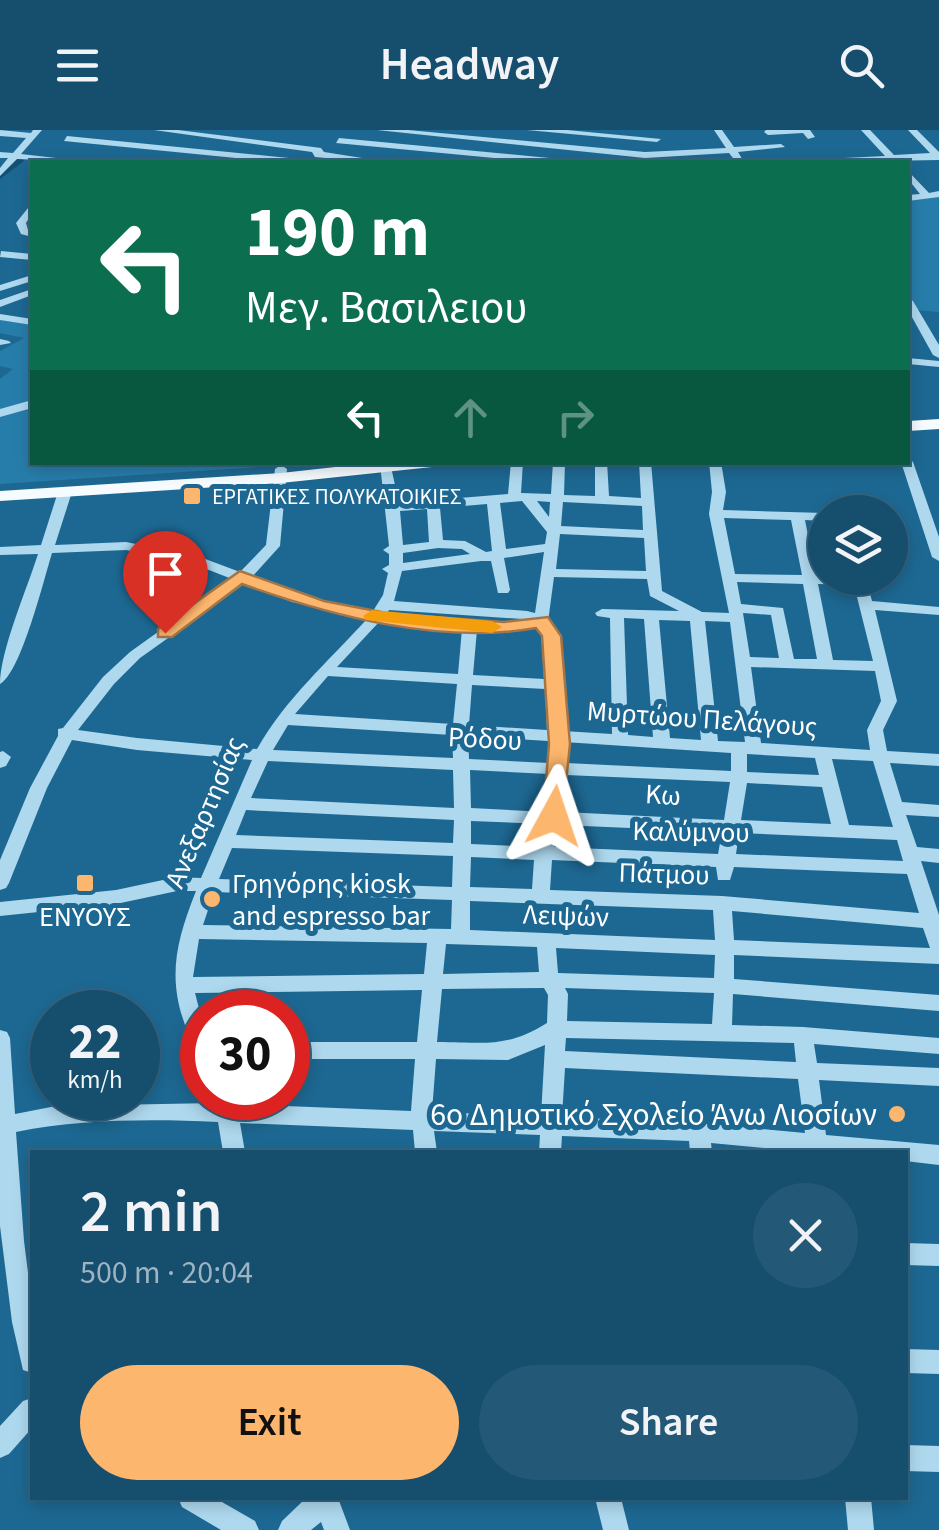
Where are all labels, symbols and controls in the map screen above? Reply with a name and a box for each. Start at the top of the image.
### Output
text: Headway [380,33,559,97]
icon: menu [50,38,105,93]
icon: search [834,38,889,93]
text: 190 m [245,183,430,283]
icon: left [80,200,210,330]
text: Μεγ. Βασιλειου [245,276,527,340]
icon: left [338,390,393,445]
icon: ahead [443,390,498,445]
icon: right [548,390,603,445]
place label: ΕΡΓΑΤΙΚΕΣ ΠΟΛΥΚΑΤΟΙΚΙΕΣ [212,481,462,513]
marker: ΕΡΓΑΤΙΚΕΣ ΠΟΛΥΚΑΤΟΙΚΙΕΣ [181,485,203,507]
map controls [808,495,908,595]
button: layers [808,495,908,595]
pin [123,531,208,634]
icon: arrive [138,546,193,601]
street label: Μυρτώου Πελάγους [585,691,818,747]
street label: Ρόδου [447,717,523,761]
street label: Ανεξαρτησίας [155,730,255,894]
position arrow [502,764,606,868]
street label: Κω [644,774,682,816]
street label: Καλύμνου [632,811,750,853]
street label: Πάτμου [618,852,710,896]
place label: Γρηγόρης kiosk and espresso bar [232,864,431,936]
marker: ΕΝΥΟΥΣ [74,872,96,894]
marker: Γρηγόρης kiosk and espresso bar [201,888,223,910]
street label: Λειψών [522,895,610,937]
place label: ΕΝΥΟΥΣ [39,897,131,937]
speed limit sign: 30 [180,990,310,1120]
text: 22 [69,1007,121,1078]
text: km/h [67,1062,123,1098]
place label: 6ο Δημοτικό Σχολείο Άνω Λιοσίων [430,1092,877,1138]
marker: 6ο Δημοτικό Σχολείο Άνω Λιοσίων [886,1103,908,1125]
text: 2 min [80,1170,223,1255]
button: close [753,1183,858,1288]
text: 500 m · 20:04 [80,1250,253,1296]
button: Exit [80,1365,459,1480]
button: Share [479,1365,858,1480]

